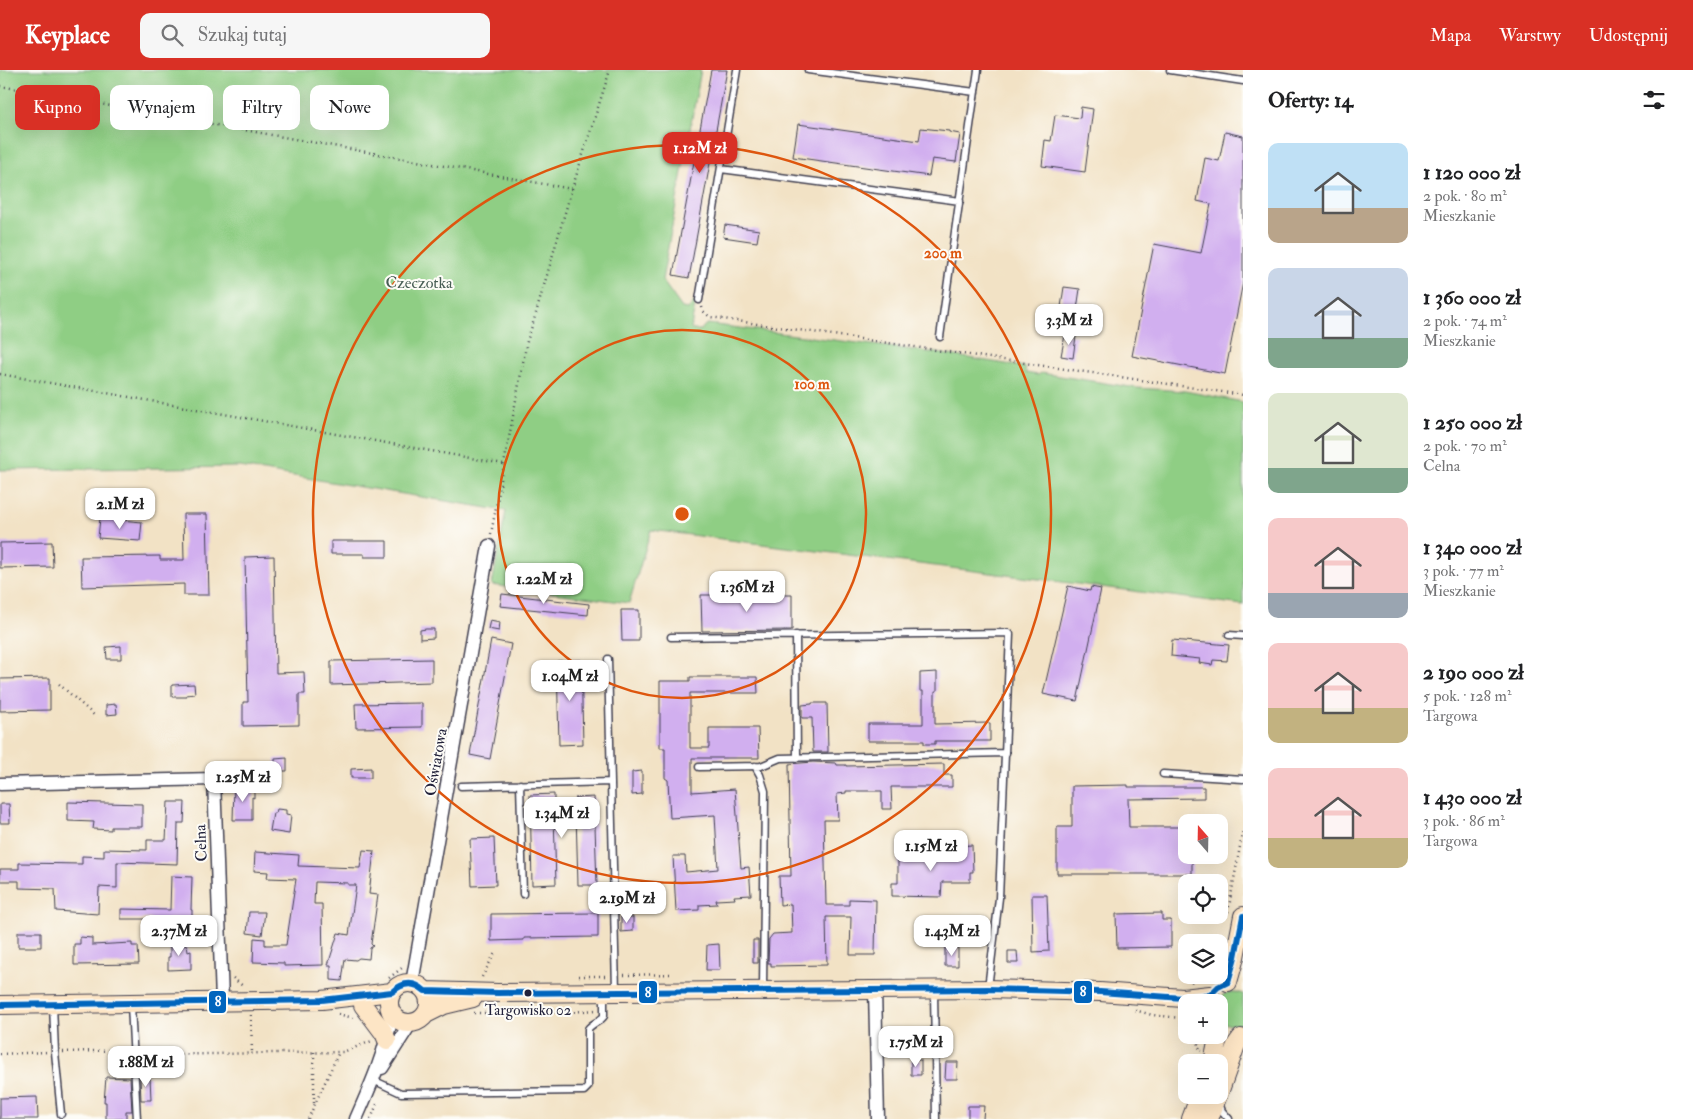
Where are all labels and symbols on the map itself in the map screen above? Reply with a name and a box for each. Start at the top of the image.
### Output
pin: 1.12M zł [648,132,752,174]
text: 200 m [924,244,962,263]
park label: Czeczotka [385,273,453,293]
pin: 3.3M zł [1023,304,1115,346]
text: 100 m [794,375,830,394]
pin: 2.1M zł [74,488,166,530]
centre of rings [673,505,691,523]
pin: 1.22M zł [492,562,596,605]
pin: 1.36M zł [695,570,799,613]
pin: 1.04M zł [518,660,622,702]
street label: Oświatowa [420,726,452,798]
pin: 1.25M zł [191,760,295,803]
pin: 1.34M zł [510,796,614,839]
north arrow [1178,814,1228,864]
street label: Celna [190,824,212,862]
pin: 1.15M zł [879,830,983,872]
pin: 2.19M zł [575,882,679,924]
pin: 2.37M zł [127,914,231,957]
pin: 1.43M zł [900,914,1004,957]
line badge: 8 [638,980,658,1004]
line badge: 8 [1073,980,1093,1004]
text: 8 [1080,983,1087,1000]
text: 8 [645,984,652,1001]
marker: Targowisko 02 [523,988,533,998]
line badge: 8 [208,990,227,1014]
text: 8 [215,993,222,1010]
place label: Targowisko 02 [485,1001,572,1020]
pin: 1.75M zł [864,1026,968,1068]
pin: 1.88M zł [94,1046,198,1088]

